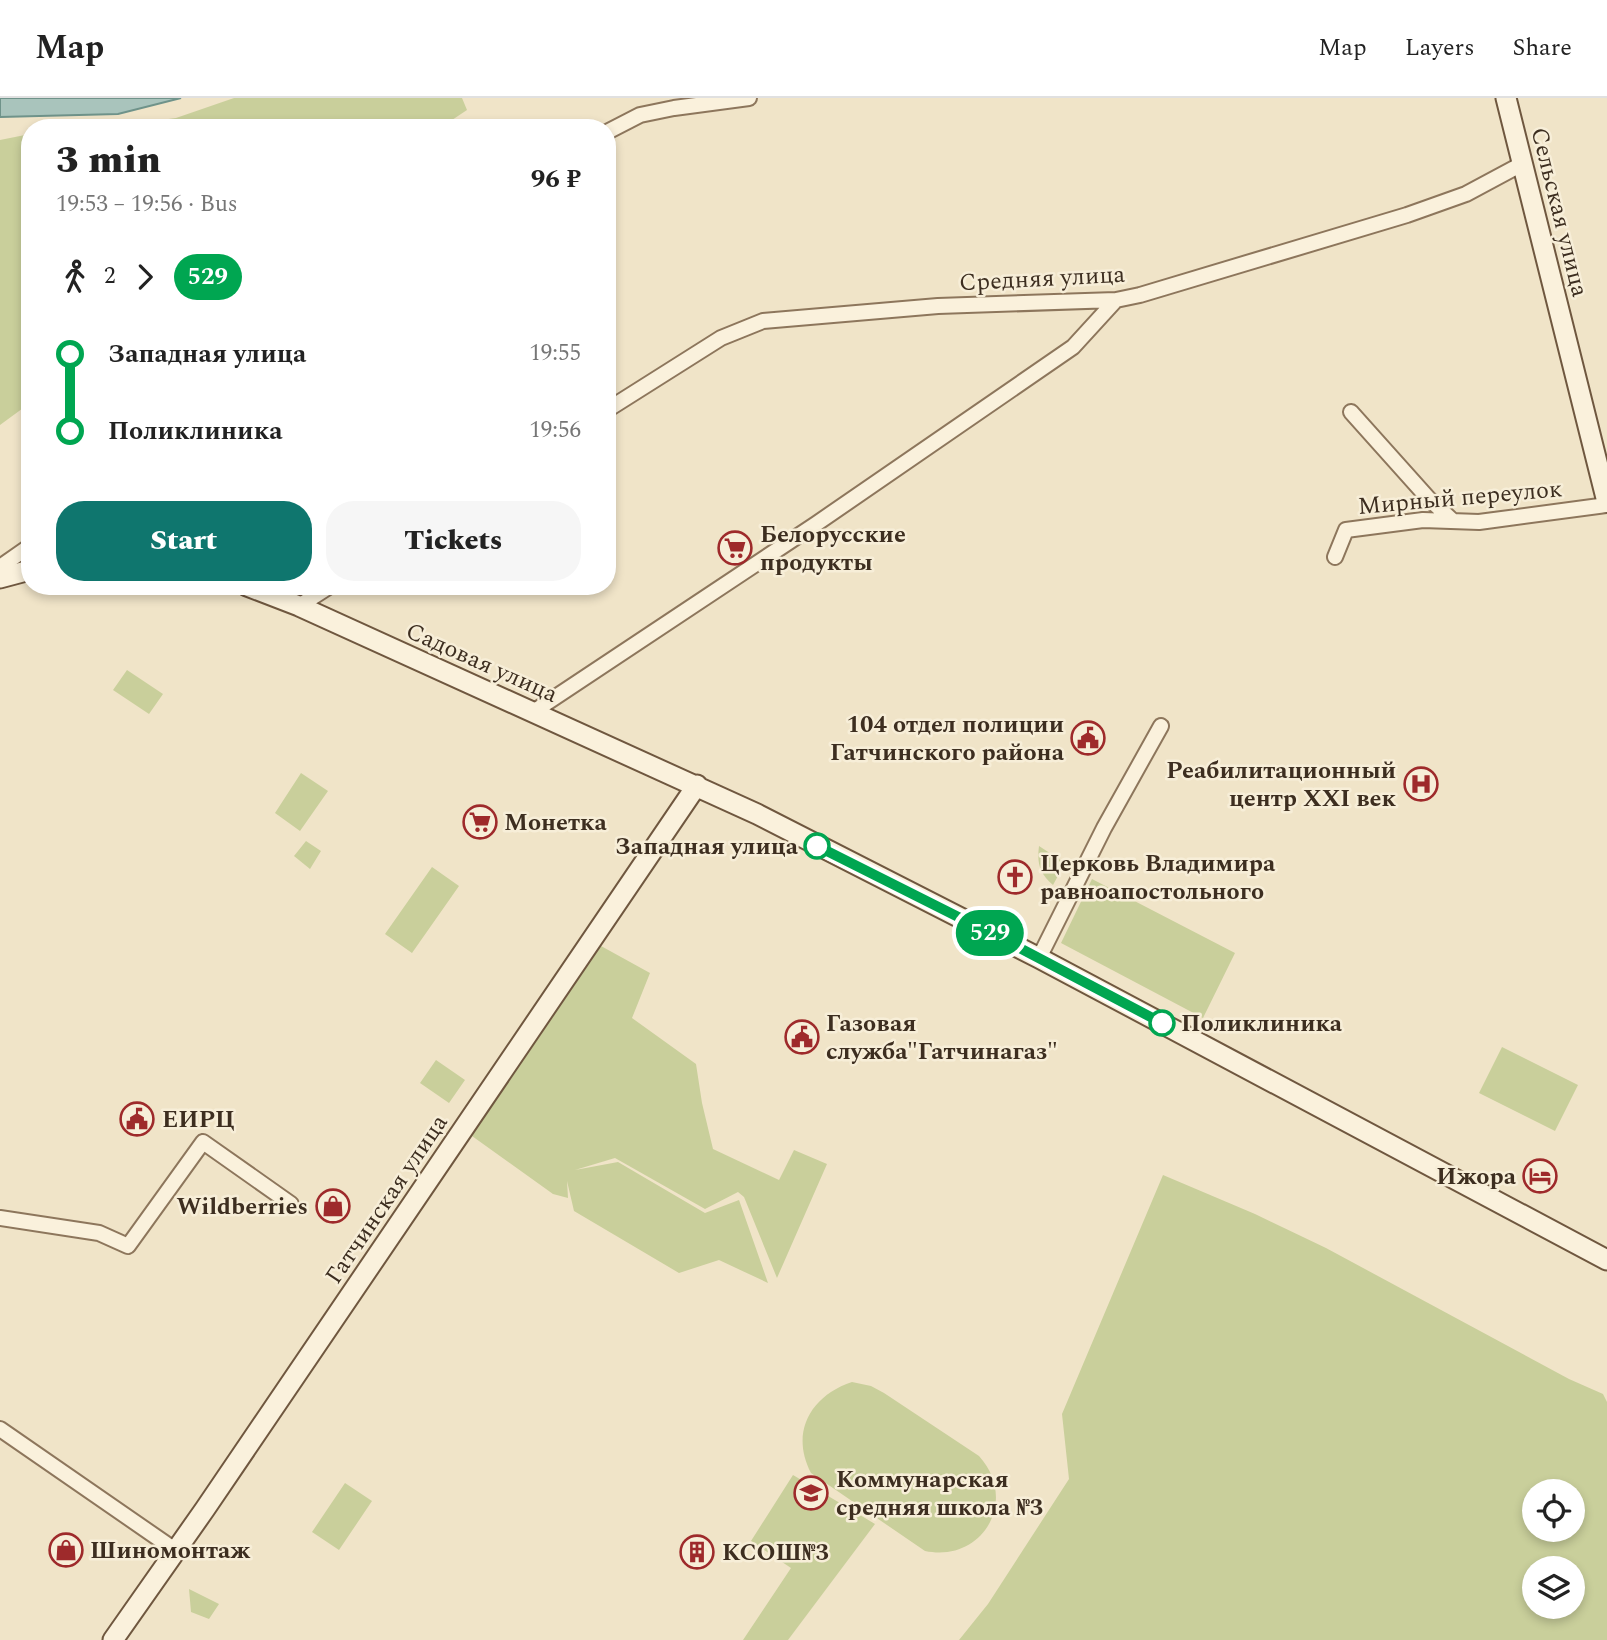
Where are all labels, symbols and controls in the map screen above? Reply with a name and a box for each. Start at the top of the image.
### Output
text: Map [35,23,104,73]
text: Map [1318,30,1367,66]
text: Layers [1405,30,1475,66]
text: Share [1513,30,1572,66]
street label: Сельская улица [1521,124,1598,301]
text: 3 min [56,132,161,190]
text: 96 ₽ [531,159,581,199]
text: 19:53 – 19:56 · Bus [56,187,238,222]
street label: Средняя улица [958,257,1126,301]
icon: walk [56,258,94,296]
icon: forward [126,258,164,296]
text: 2 [104,259,116,294]
text: 529 [188,259,228,295]
text: Западная улица [108,334,306,374]
text: 19:55 [529,336,581,371]
text: Поликлиника [108,411,283,451]
text: 19:56 [529,413,581,448]
street label: Мирный переулок [1356,471,1564,525]
button: Start [56,501,312,581]
button: Tickets [326,501,581,581]
place label: Белорусские продукты [760,517,906,581]
supermarket icon: Белорусские продукты [716,529,754,567]
street label: Садовая улица [400,613,564,713]
place label: 104 отдел полиции Гатчинского района [830,707,1065,771]
public building icon: 104 отдел полиции Гатчинского района [1069,719,1107,757]
place label: Реабилитационный центр ХХI век [1166,753,1397,817]
hospital icon: Реабилитационный центр ХХI век [1402,765,1440,803]
supermarket icon: Монетка [461,803,499,841]
place label: Монетка [504,805,607,841]
place label: Западная улица [615,829,799,865]
marker: Западная улица [804,833,830,859]
place label: Церковь Владимира равноапостольного [1040,846,1276,910]
church icon: Церковь Владимира равноапостольного [996,858,1034,896]
line badge: 529 [950,910,1030,956]
text: 529 [970,915,1010,951]
place label: Газовая служба"Гатчинагаз" [826,1006,1058,1070]
place label: Поликлиника [1181,1006,1343,1042]
marker: Поликлиника [1149,1010,1175,1036]
public building icon: Газовая служба"Гатчинагаз" [783,1018,821,1056]
public building icon: ЕИРЦ [118,1100,156,1138]
place label: ЕИРЦ [162,1102,235,1138]
street label: Гатчинская улица [317,1107,457,1292]
hotel icon: Ижора [1521,1157,1559,1195]
place label: Ижора [1436,1159,1517,1195]
shop icon: Wildberries [314,1187,352,1225]
place label: Wildberries [176,1189,308,1225]
place label: Коммунарская средняя школа №3 [836,1462,1043,1526]
school or university icon: Коммунарская средняя школа №3 [792,1474,830,1512]
map controls [1522,1479,1585,1619]
button: locate [1522,1479,1585,1542]
shop icon: Шиномонтаж [47,1531,85,1569]
place label: Шиномонтаж [90,1533,251,1569]
building icon: КСОШ№3 [678,1533,716,1571]
place label: КСОШ№3 [722,1535,829,1571]
button: layers [1522,1556,1585,1619]

